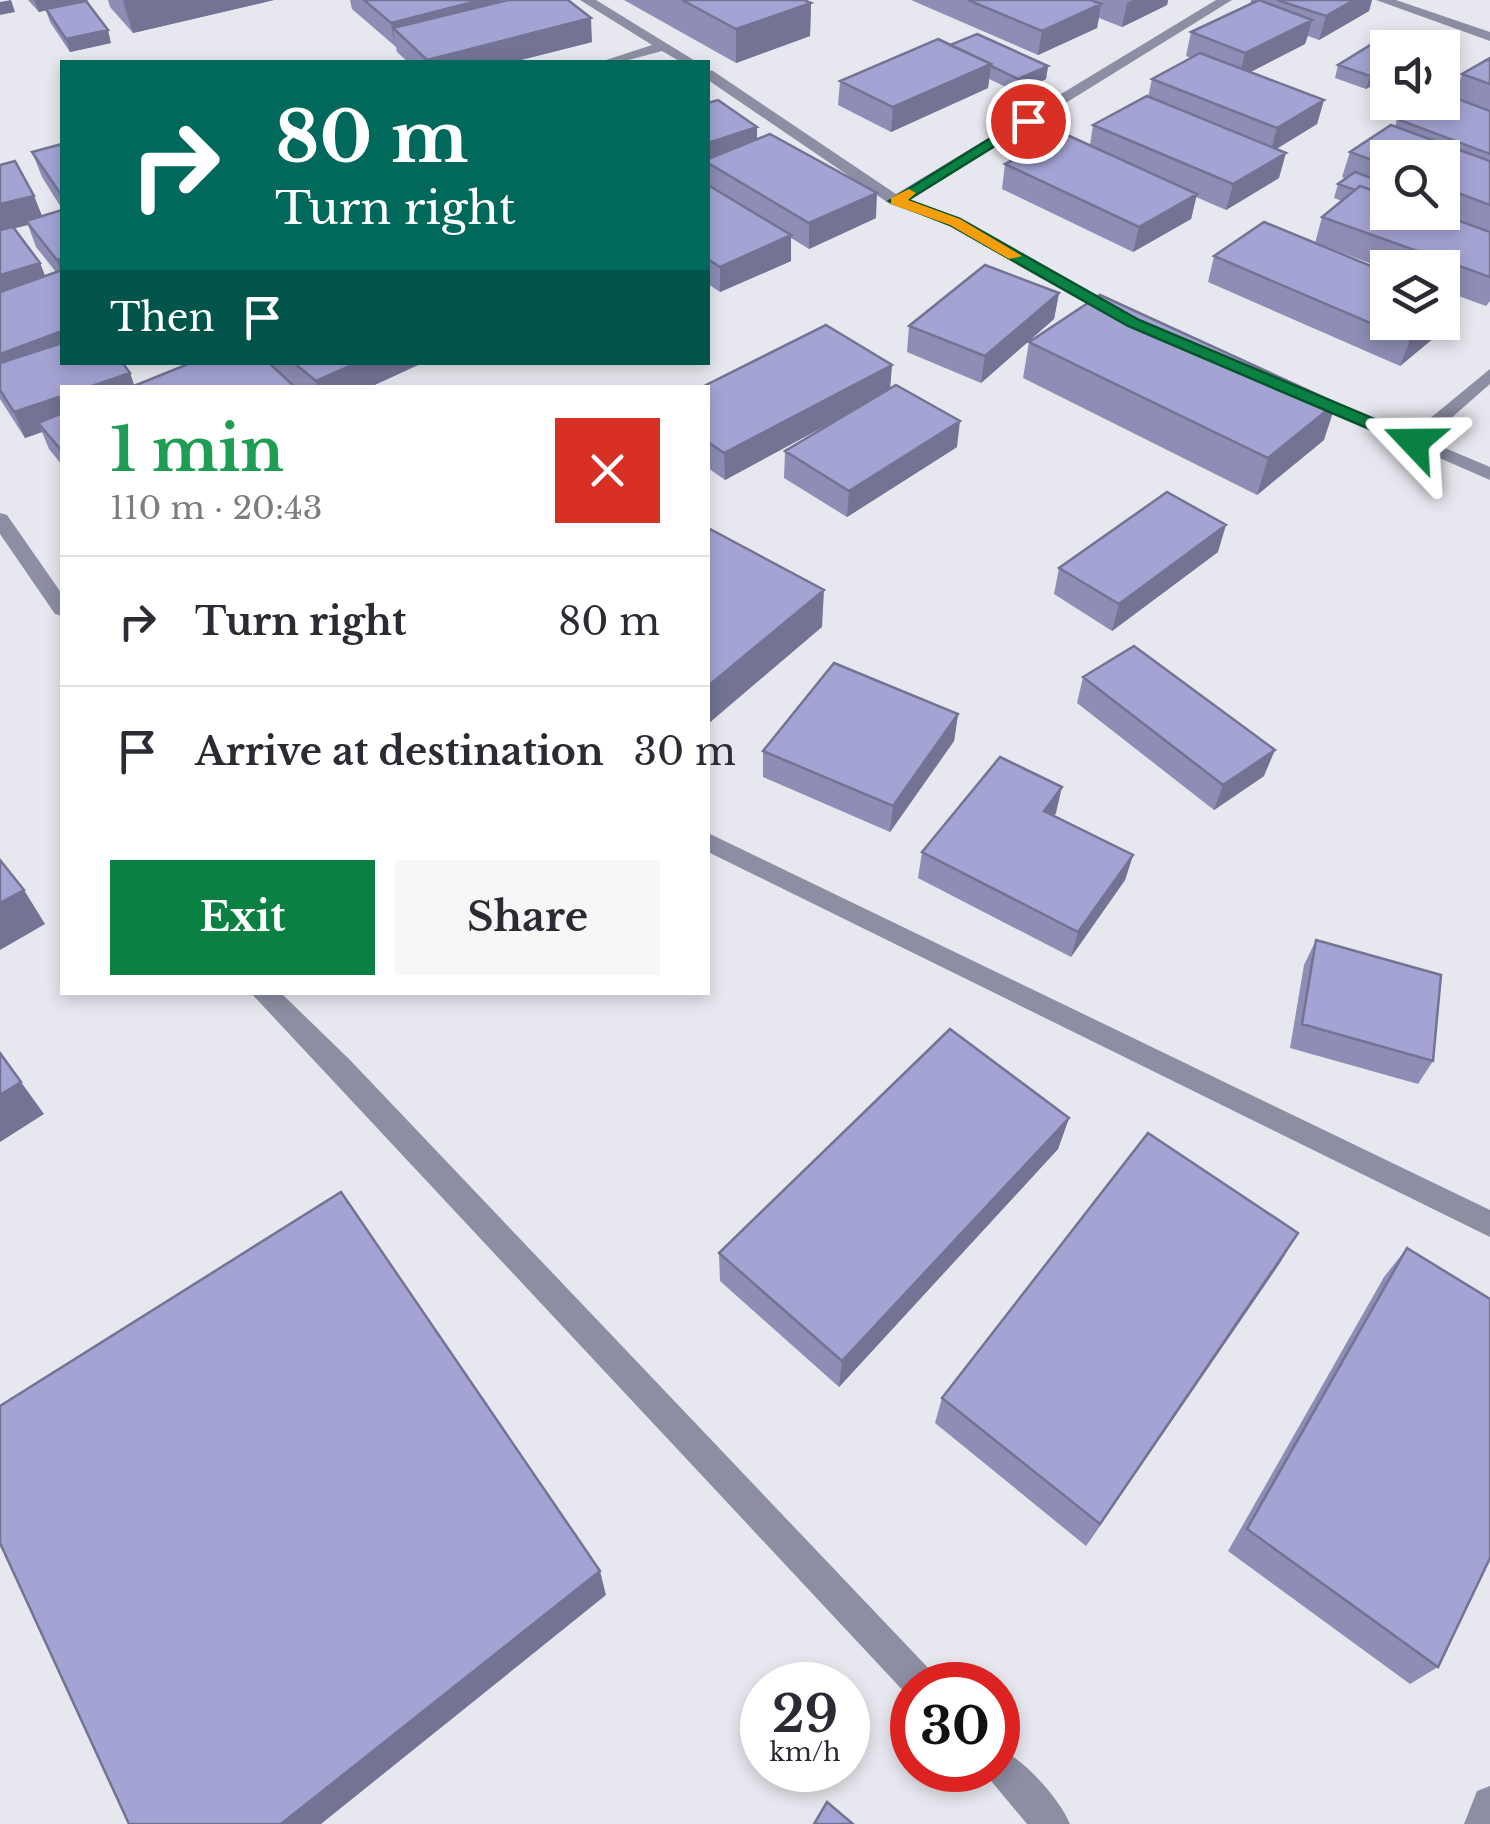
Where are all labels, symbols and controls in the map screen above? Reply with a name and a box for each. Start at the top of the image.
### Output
map controls [1370,30,1460,340]
button: sound [1370,30,1460,120]
pin [986,79,1071,164]
text: 80 m [275,94,468,181]
icon: arrive [1001,94,1056,149]
icon: right [110,100,240,230]
button: search [1370,140,1460,230]
text: Turn right [275,180,516,236]
button: layers [1370,250,1460,340]
icon: arrive [235,290,290,345]
text: Then [110,294,215,341]
position arrow [1362,390,1466,494]
text: 1 min [110,413,284,487]
button: close [555,418,660,523]
text: 110 m · 20:43 [110,488,323,528]
icon: right [110,594,165,649]
text: Turn right [195,598,406,645]
text: 80 m [558,598,660,645]
icon: arrive [110,724,165,779]
text: Arrive at destination [195,728,604,775]
text: 30 m [634,728,736,775]
button: Exit [110,860,375,975]
button: Share [395,860,660,975]
speed limit sign: 30 [890,1662,1020,1792]
text: 29 [772,1683,838,1746]
text: km/h [770,1737,840,1768]

